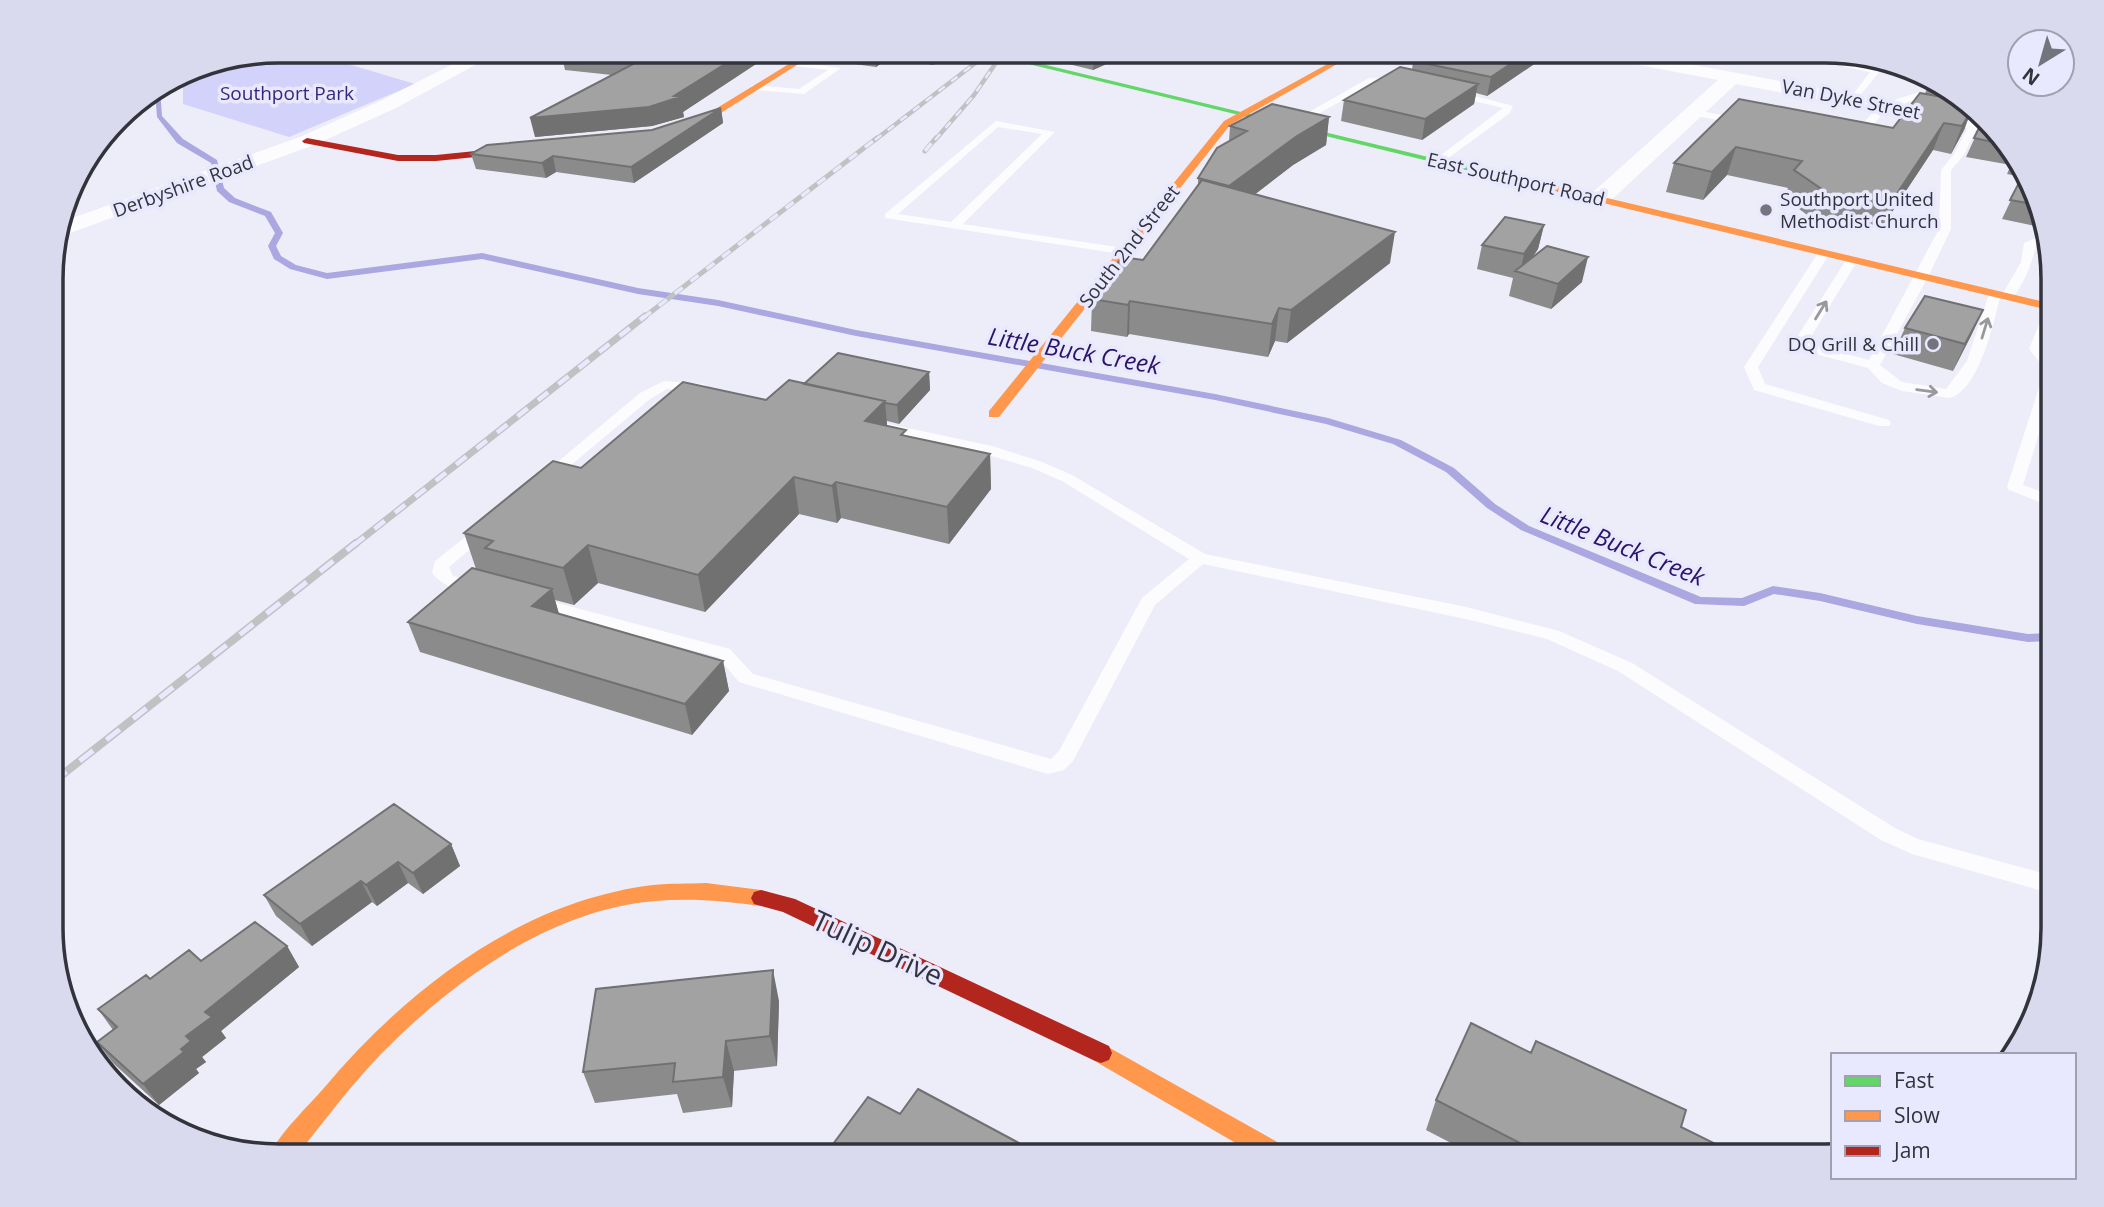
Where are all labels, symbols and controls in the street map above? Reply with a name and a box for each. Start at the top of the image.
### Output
north arrow [2006,28,2076,98]
text: N [2017,62,2045,92]
street label: Van Dyke Street [1780,73,1923,125]
park label: Southport Park [220,80,354,106]
street label: East Southport Road [1425,146,1607,212]
street label: Derbyshire Road [109,149,257,223]
street label: South 2nd Street [1073,179,1185,313]
place label: Southport United Methodist Church [1780,186,1939,234]
marker: Southport United Methodist Church [1758,202,1774,218]
one-way arrow [1815,300,1829,320]
one-way arrow [1979,317,1992,339]
water label: Little Buck Creek [985,319,1164,382]
place label: DQ Grill & Chill [1788,331,1919,357]
marker: DQ Grill & Chill [1925,336,1941,352]
one-way arrow [1915,385,1938,398]
water label: Little Buck Creek [1536,497,1711,593]
street label: Tulip Drive [807,900,949,994]
legend [1831,1053,2076,1179]
text: Fast [1894,1066,1934,1094]
text: Slow [1894,1101,1940,1129]
text: Jam [1892,1136,1931,1164]

